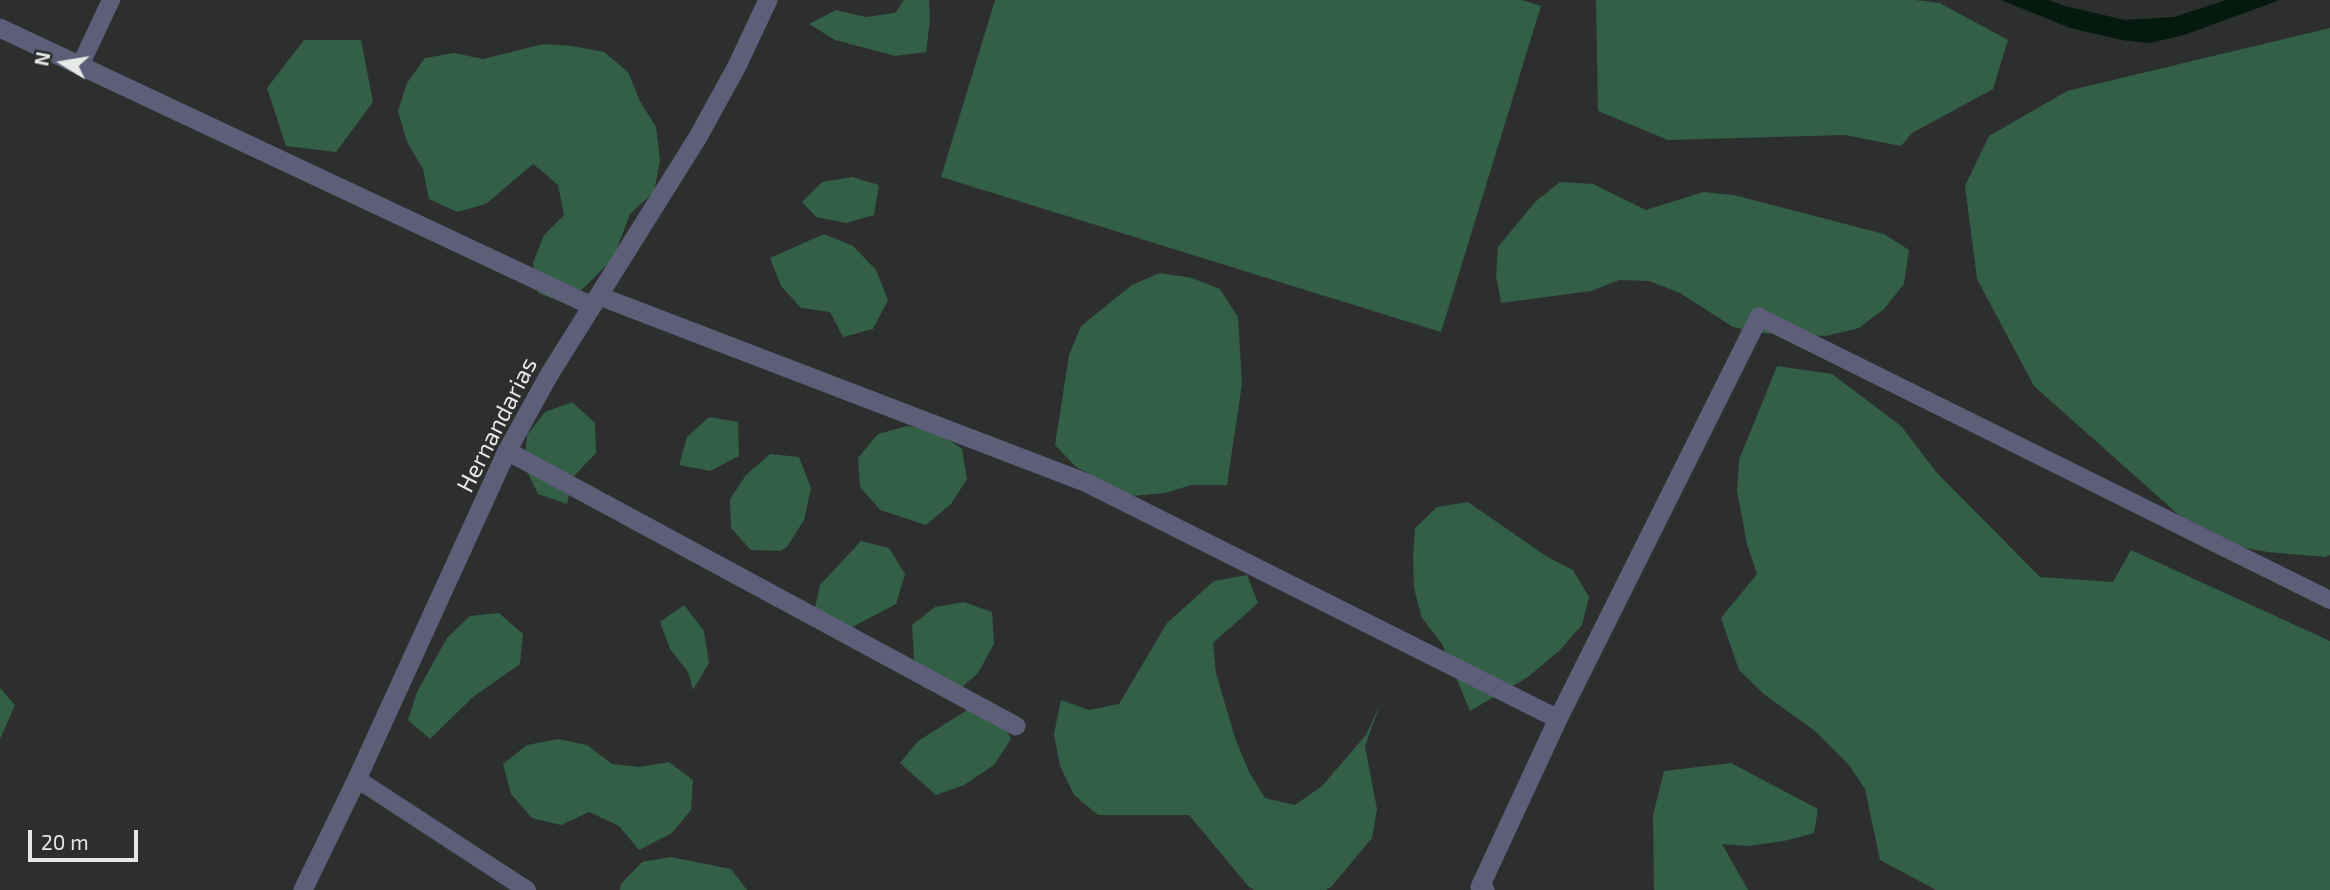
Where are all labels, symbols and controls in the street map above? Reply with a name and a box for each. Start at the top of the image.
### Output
north arrow [28,28,98,98]
text: N [29,50,54,68]
street label: Hernandarias [451,353,543,497]
scale bar [32,816,142,860]
text: 20 m [41,829,89,854]

